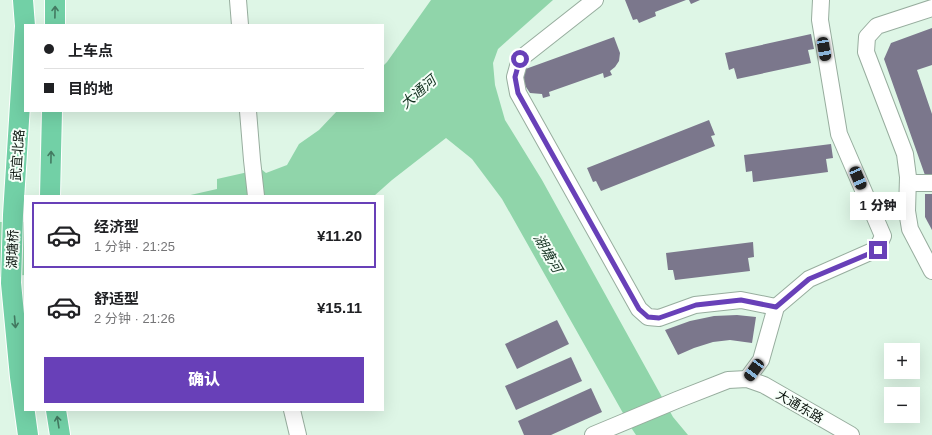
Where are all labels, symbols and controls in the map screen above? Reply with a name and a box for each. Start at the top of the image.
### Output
one-way arrow [51,6,59,19]
car [816,36,832,62]
text: 上车点 [68,42,113,59]
route start [511,50,529,68]
water label: 大通河 [397,70,441,112]
text: 目的地 [68,80,113,97]
street label: 武宜北路 [8,129,27,182]
one-way arrow [47,151,55,164]
car [848,165,868,191]
callout: 1 分钟 [850,192,906,220]
text: 1 分钟 [860,198,896,213]
icon: car [46,217,82,253]
text: 经济型 [94,218,139,235]
text: ¥11.20 [317,227,362,244]
street label: 湖塘桥 [4,229,21,269]
water label: 湖塘河 [531,231,567,278]
text: 1 分钟 · 21:25 [94,239,175,254]
route end [869,241,887,259]
icon: car [46,289,82,325]
text: 舒适型 [94,290,139,307]
text: ¥15.11 [317,299,362,316]
text: 2 分钟 · 21:26 [94,311,175,326]
one-way arrow [11,315,18,328]
map controls [884,343,920,423]
button: + [884,343,920,379]
button: 确认 [44,357,364,403]
car [742,357,766,383]
street label: 大通东路 [773,387,826,426]
button: − [884,387,920,423]
one-way arrow [54,416,62,429]

